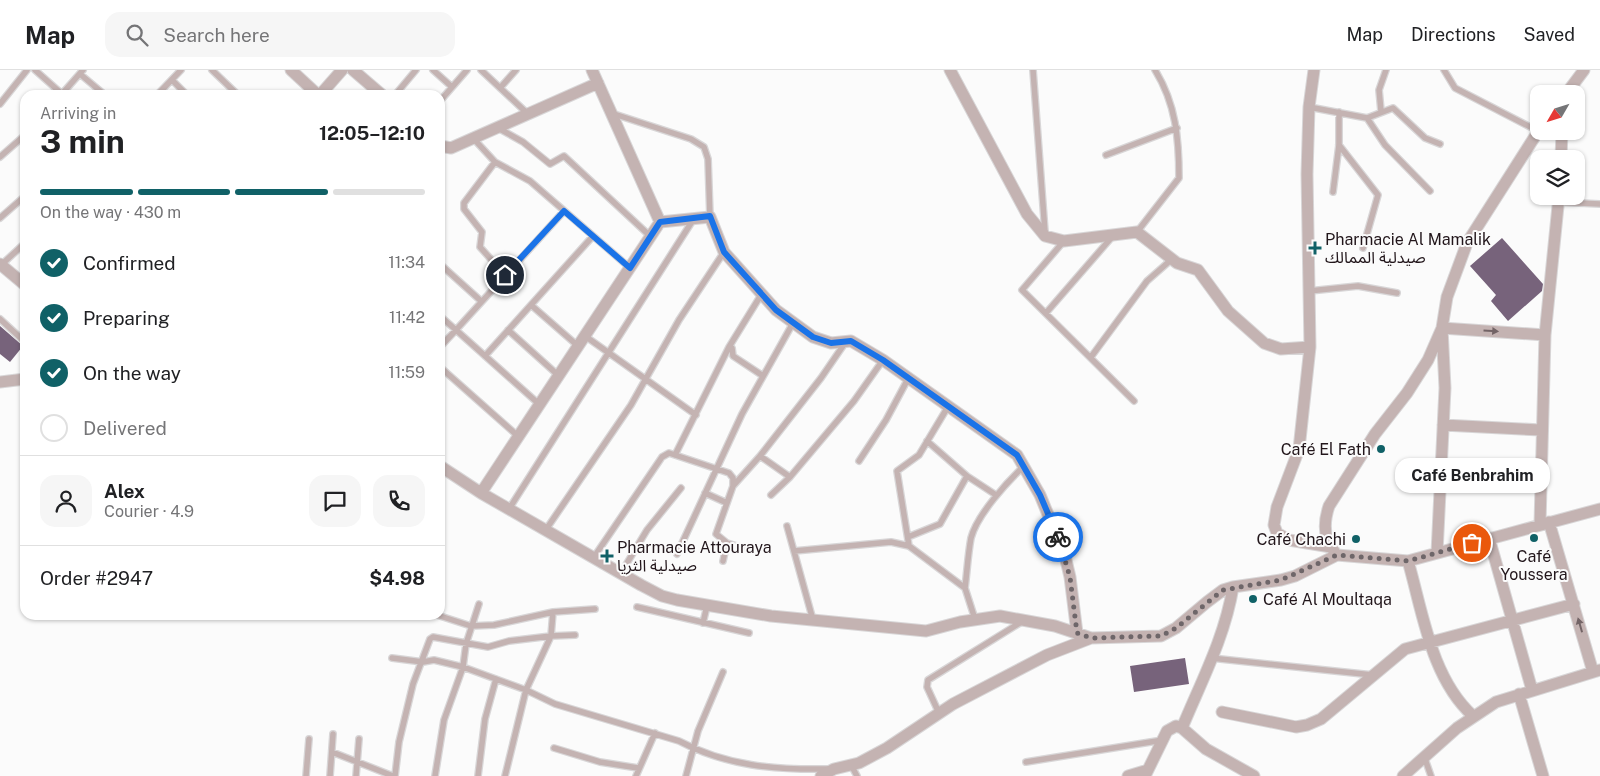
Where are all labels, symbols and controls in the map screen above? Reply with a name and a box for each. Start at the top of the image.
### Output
search box [105,12,455,57]
text: Map [25,21,75,49]
icon: search [123,21,151,49]
text: Search here [163,24,270,46]
text: Map [1346,24,1383,45]
text: Directions [1411,24,1496,45]
text: Saved [1524,24,1575,45]
north arrow [1530,85,1585,140]
map controls [1530,85,1585,205]
text: Arriving in [40,104,116,123]
text: 12:05–12:10 [319,122,425,144]
text: 3 min [40,123,125,160]
button: layers [1530,150,1585,205]
text: On the way · 430 m [40,203,181,222]
place label: Pharmacie Al Mamalik صيدلية الممالك [1325,230,1491,267]
marker: Pharmacie Al Mamalik صيدلية الممالك [1309,242,1321,254]
icon: check [40,249,68,277]
text: Confirmed [83,252,176,274]
text: 11:34 [388,253,425,272]
pin [484,254,526,296]
icon: home [491,261,519,289]
icon: check [40,304,68,332]
text: Preparing [83,307,170,329]
text: 11:42 [389,308,425,327]
one-way arrow [1483,328,1499,336]
icon: check [40,359,68,387]
text: On the way [83,362,181,384]
text: 11:59 [388,363,425,382]
text: Delivered [83,417,167,439]
place label: Café El Fath [1281,440,1371,459]
marker: Café El Fath [1375,443,1387,455]
callout: Café Benbrahim [1394,458,1550,493]
text: Café Benbrahim [1411,466,1534,485]
button: person [40,475,92,527]
button: chat [309,475,361,527]
button: phone [373,475,425,527]
text: Alex [104,480,145,502]
text: Courier · 4.9 [104,502,194,521]
courier [1033,512,1083,562]
pin [1451,522,1493,564]
icon: bike [1044,523,1072,551]
icon: bag [1458,529,1486,557]
place label: Café Chachi [1257,530,1346,549]
marker: Café Youssera [1528,532,1540,544]
marker: Café Chachi [1350,533,1362,545]
place label: Pharmacie Attouraya صيدلية الثريا [617,538,772,575]
place label: Café Youssera [1500,547,1568,584]
marker: Pharmacie Attouraya صيدلية الثريا [601,550,613,562]
text: Order #2947 [40,567,153,589]
text: $4.98 [369,567,425,589]
place label: Café Al Moultaqa [1263,590,1392,609]
marker: Café Al Moultaqa [1247,593,1259,605]
one-way arrow [1575,617,1583,632]

